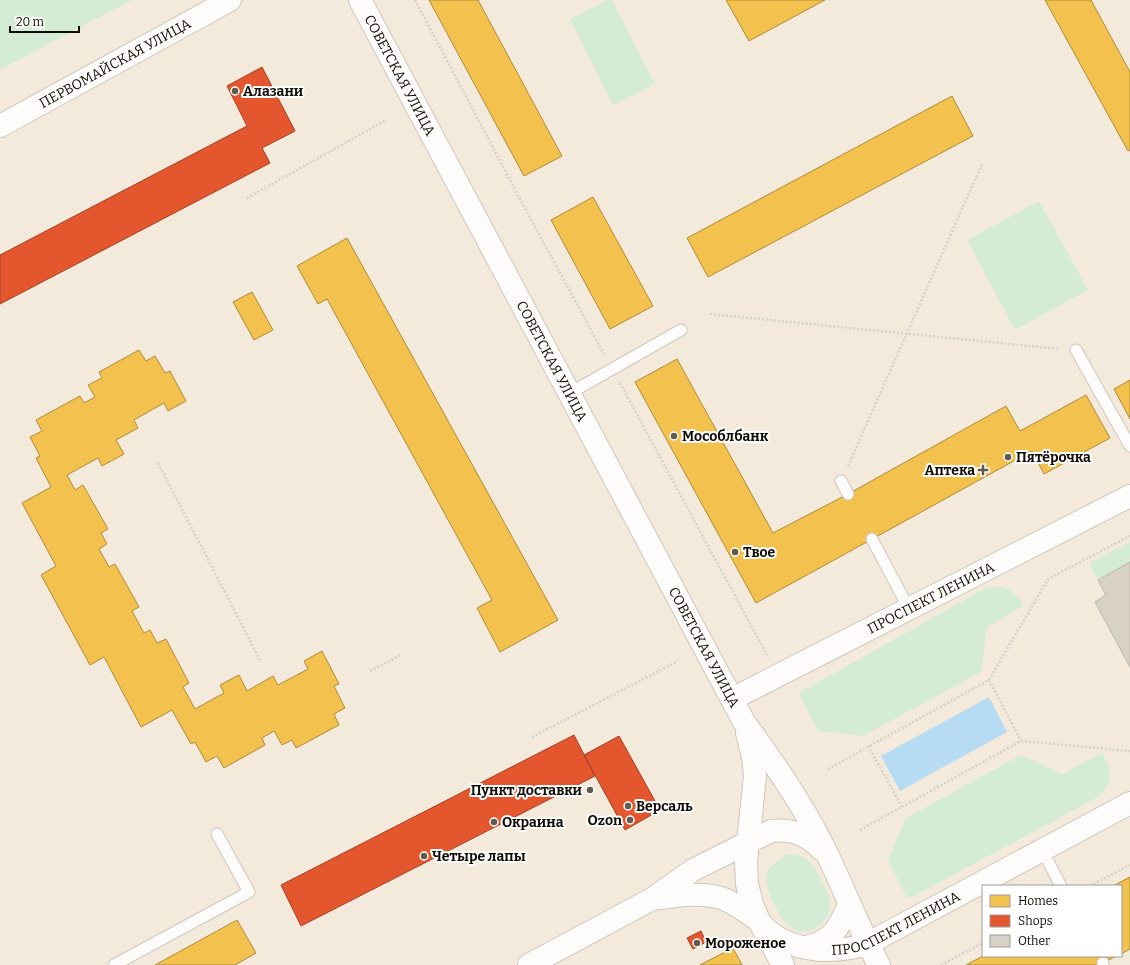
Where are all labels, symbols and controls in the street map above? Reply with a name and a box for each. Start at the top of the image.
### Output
scale bar [10,8,79,34]
street label: СОВЕТСКАЯ УЛИЦА [360,12,439,139]
text: 20 m [16,15,45,29]
street label: ПЕРВОМАЙСКАЯ УЛИЦА [36,15,194,112]
place label: Алазани [243,83,304,100]
marker: Алазани [230,86,240,96]
street label: СОВЕТСКАЯ УЛИЦА [513,298,591,425]
place label: Мособлбанк [682,428,769,445]
marker: Мособлбанк [669,431,679,441]
place label: Пятёрочка [1016,449,1091,466]
marker: Пятёрочка [1003,452,1013,462]
place label: Аптека [925,462,975,479]
marker: Аптека [978,465,988,475]
place label: Твое [743,544,776,561]
marker: Твое [730,547,740,557]
street label: ПРОСПЕКТ ЛЕНИНА [865,559,997,638]
street label: СОВЕТСКАЯ УЛИЦА [665,584,743,711]
place label: Пункт доставки [471,782,583,799]
marker: Пункт доставки [585,785,595,795]
place label: Версаль [636,798,693,815]
marker: Версаль [623,801,633,811]
place label: Ozon [588,812,622,829]
place label: Окраина [502,814,564,831]
marker: Ozon [625,815,635,825]
marker: Окраина [489,817,499,827]
place label: Четыре лапы [432,848,526,865]
marker: Четыре лапы [419,851,429,861]
legend [982,885,1122,957]
street label: ПРОСПЕКТ ЛЕНИНА [831,888,963,959]
text: Homes [1018,894,1058,908]
text: Shops [1018,914,1053,928]
text: Other [1018,934,1051,948]
place label: Мороженое [705,935,786,952]
marker: Мороженое [692,938,702,948]

